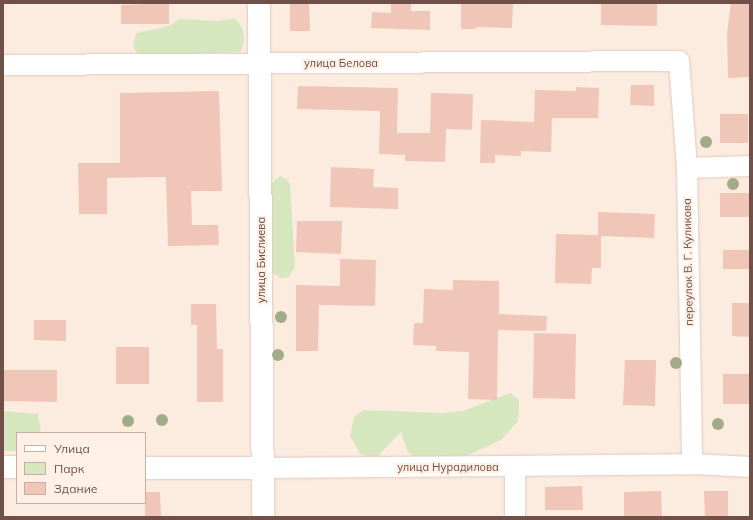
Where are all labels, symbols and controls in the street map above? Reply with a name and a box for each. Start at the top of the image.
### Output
street label: улица Белова [304,56,378,70]
street label: переулок В. Г. Куликова [680,198,696,326]
street label: улица Бислиева [254,217,268,303]
legend [16,432,146,504]
text: Улица [54,441,90,456]
street label: улица Нурадилова [397,460,499,474]
text: Парк [54,461,84,476]
text: Здание [54,481,97,496]

